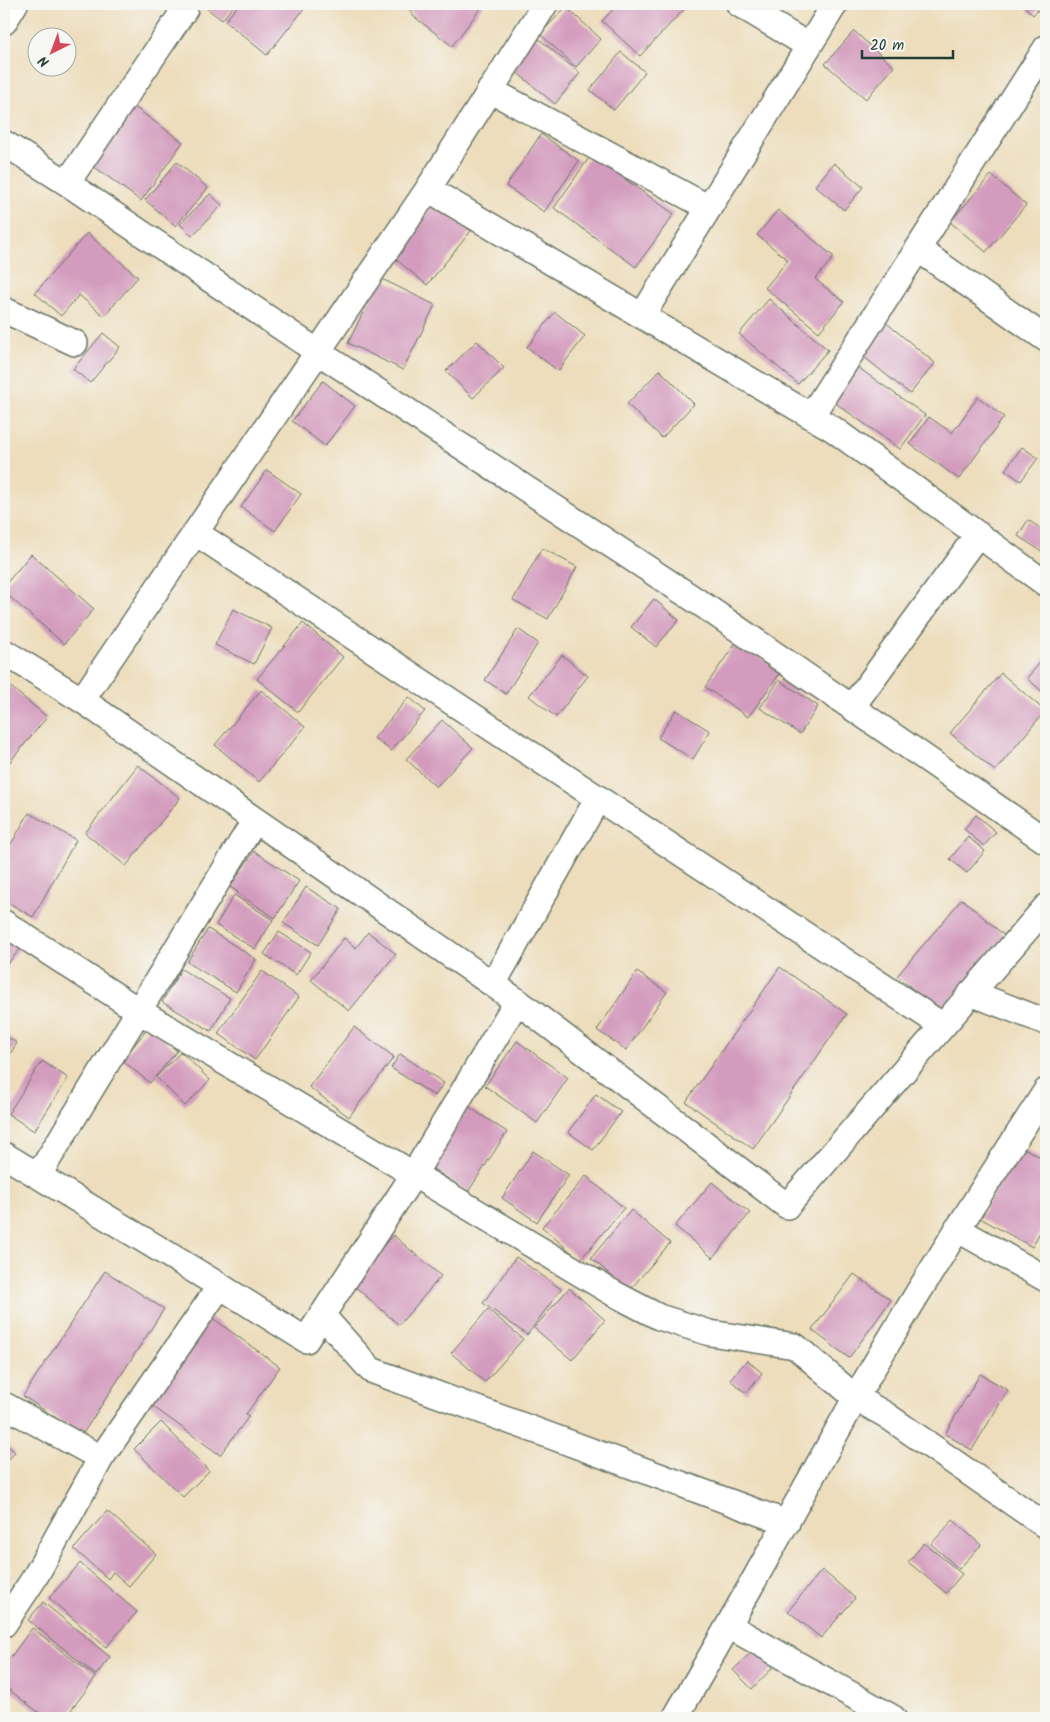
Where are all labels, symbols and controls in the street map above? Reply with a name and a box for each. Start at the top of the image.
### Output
north arrow [28,28,78,78]
scale bar [862,28,954,60]
text: 20 m [870,34,904,58]
text: N [33,50,55,72]

